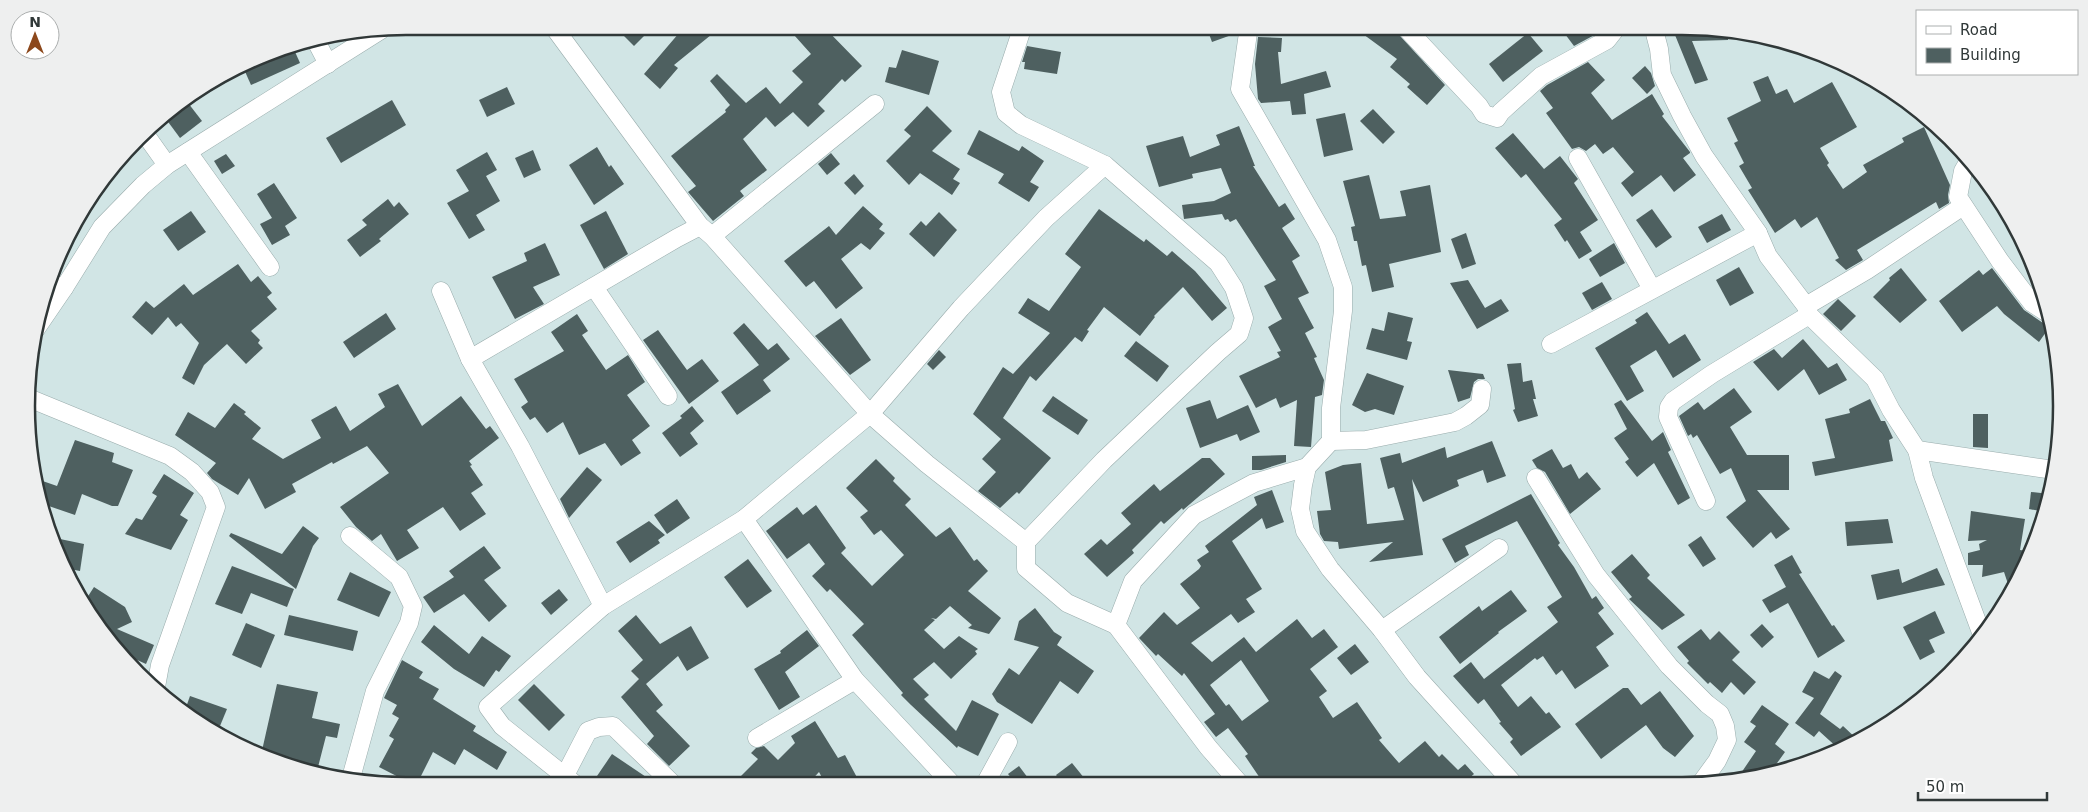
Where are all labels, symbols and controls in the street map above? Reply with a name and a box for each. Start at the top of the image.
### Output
north arrow [10,10,60,60]
legend [1916,10,2078,75]
text: N [29,14,41,30]
text: Road [1960,21,1998,39]
text: Building [1960,46,2021,64]
scale bar [1918,770,2047,802]
text: 50 m [1926,778,1964,796]

